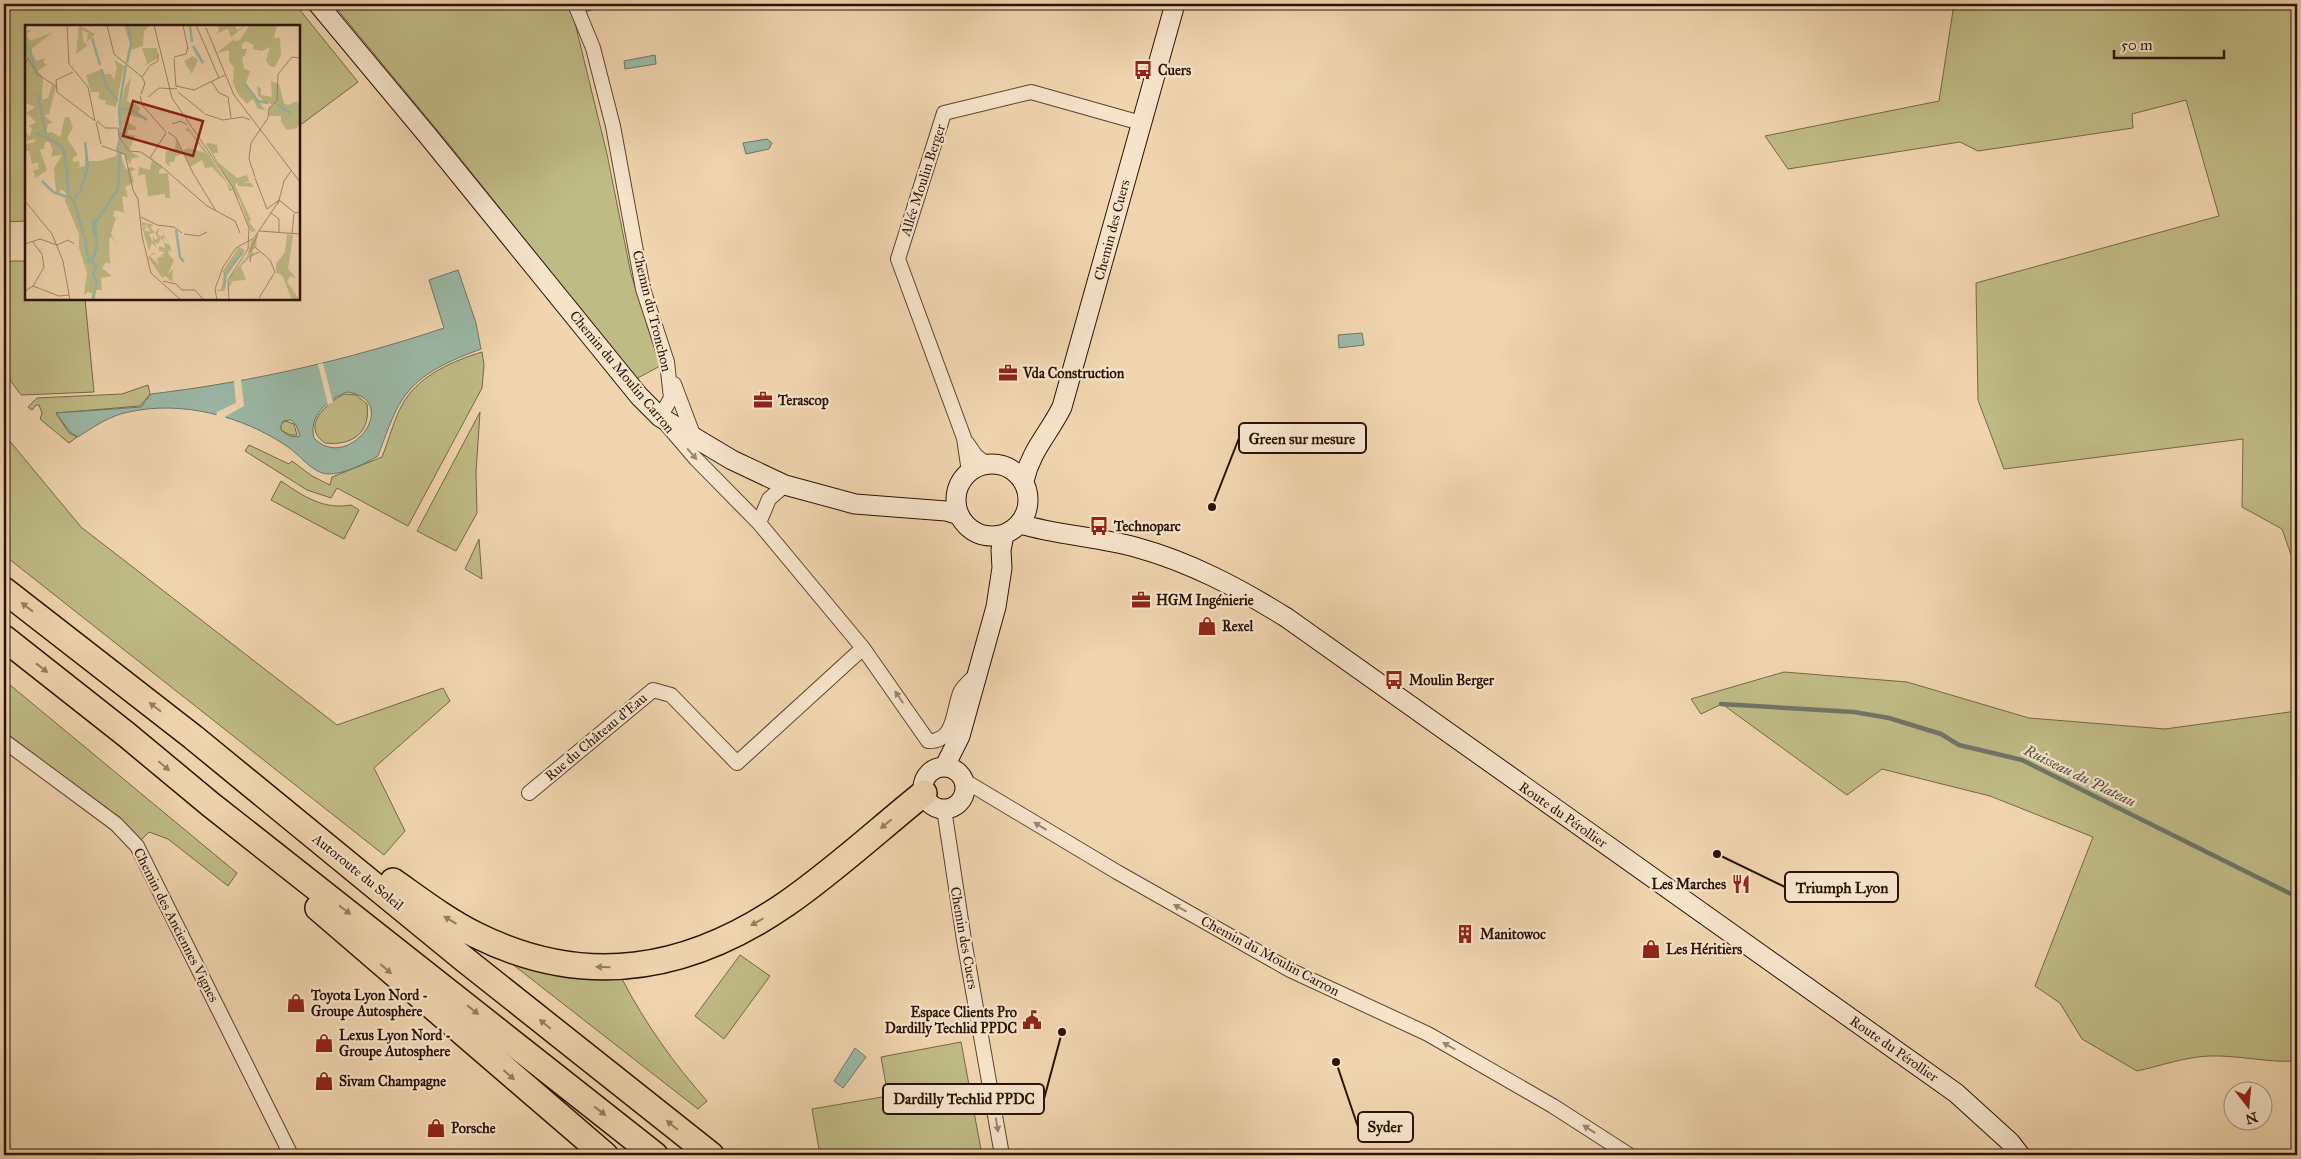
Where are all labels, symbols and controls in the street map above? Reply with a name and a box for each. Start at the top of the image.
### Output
inset map [25,25,300,300]
scale bar [2114,28,2224,60]
text: 50 m [2121,36,2153,54]
bus stop icon: Cuers [1132,59,1154,81]
place label: Cuers [1158,62,1191,79]
street label: Allée Moulin Berger [897,121,949,239]
street label: Chemin des Cuers [1090,178,1134,282]
street label: Chemin du Tronchon [629,249,675,374]
street label: Chemin du Moulin Carron [566,307,678,437]
office icon: Vda Construction [997,362,1019,384]
place label: Vda Construction [1022,365,1125,382]
office icon: Terascop [752,389,774,411]
place label: Terascop [777,392,829,410]
callout: Green sur mesure [1239,423,1366,453]
text: Green sur mesure [1249,430,1356,448]
one-way arrow [686,448,697,460]
bus stop icon: Technoparc [1088,515,1110,537]
place label: Technoparc [1113,518,1181,536]
office icon: HGM Ingénierie [1130,589,1152,611]
place label: HGM Ingénierie [1156,592,1254,610]
one-way arrow [21,602,34,613]
shop icon: Rexel [1196,615,1218,637]
place label: Rexel [1222,618,1254,635]
one-way arrow [35,663,48,674]
bus stop icon: Moulin Berger [1383,669,1405,691]
place label: Moulin Berger [1409,672,1495,690]
street label: Rue du Château d'Eau [542,689,651,785]
one-way arrow [894,691,904,704]
one-way arrow [148,702,162,712]
water label: Ruisseau du Plateau [2020,741,2139,811]
one-way arrow [157,761,170,772]
street label: Route du Pérollier [1516,778,1611,852]
one-way arrow [880,818,893,829]
one-way arrow [1033,822,1046,831]
street label: Autoroute du Soleil [308,829,407,914]
street label: Chemin des Anciennes Vignes [130,845,222,1005]
callout: Triumph Lyon [1785,872,1898,902]
restaurant icon: Les Marches [1730,873,1752,895]
place label: Les Marches [1652,876,1726,893]
text: Triumph Lyon [1795,879,1889,898]
street label: Chemin des Cuers [947,886,981,990]
one-way arrow [338,904,351,915]
one-way arrow [1173,904,1187,912]
street label: Chemin du Moulin Carron [1198,912,1343,1000]
one-way arrow [443,915,456,924]
one-way arrow [751,918,764,927]
building icon: Manitowoc [1454,923,1476,945]
place label: Manitowoc [1480,926,1546,943]
shop icon: Les Héritiers [1640,938,1662,960]
place label: Les Héritiers [1666,941,1742,958]
one-way arrow [380,963,392,975]
one-way arrow [595,963,611,971]
place label: Toyota Lyon Nord - Groupe Autosphere [310,987,428,1021]
shop icon: Toyota Lyon Nord - Groupe Autosphere [285,992,307,1014]
place label: Espace Clients Pro Dardilly Techlid PPDC [885,1004,1017,1038]
one-way arrow [466,1005,479,1015]
public building icon: Espace Clients Pro Dardilly Techlid PPDC [1021,1009,1043,1031]
street label: Route du Pérollier [1847,1012,1942,1086]
one-way arrow [539,1018,552,1029]
place label: Lexus Lyon Nord - Groupe Autosphere [339,1027,451,1061]
shop icon: Lexus Lyon Nord - Groupe Autosphere [313,1032,335,1054]
one-way arrow [1441,1042,1456,1050]
one-way arrow [503,1069,516,1080]
shop icon: Sivam Champagne [313,1070,335,1092]
place label: Sivam Champagne [339,1073,446,1091]
north arrow [2224,1082,2274,1132]
callout: Dardilly Techlid PPDC [883,1084,1044,1114]
text: Dardilly Techlid PPDC [893,1090,1035,1109]
one-way arrow [593,1106,606,1117]
text: N [2243,1108,2259,1128]
callout: Syder [1358,1112,1413,1142]
shop icon: Porsche [425,1117,447,1139]
one-way arrow [994,1118,1002,1134]
text: Syder [1368,1118,1403,1137]
one-way arrow [666,1119,679,1130]
place label: Porsche [451,1120,496,1137]
one-way arrow [1582,1124,1595,1134]

